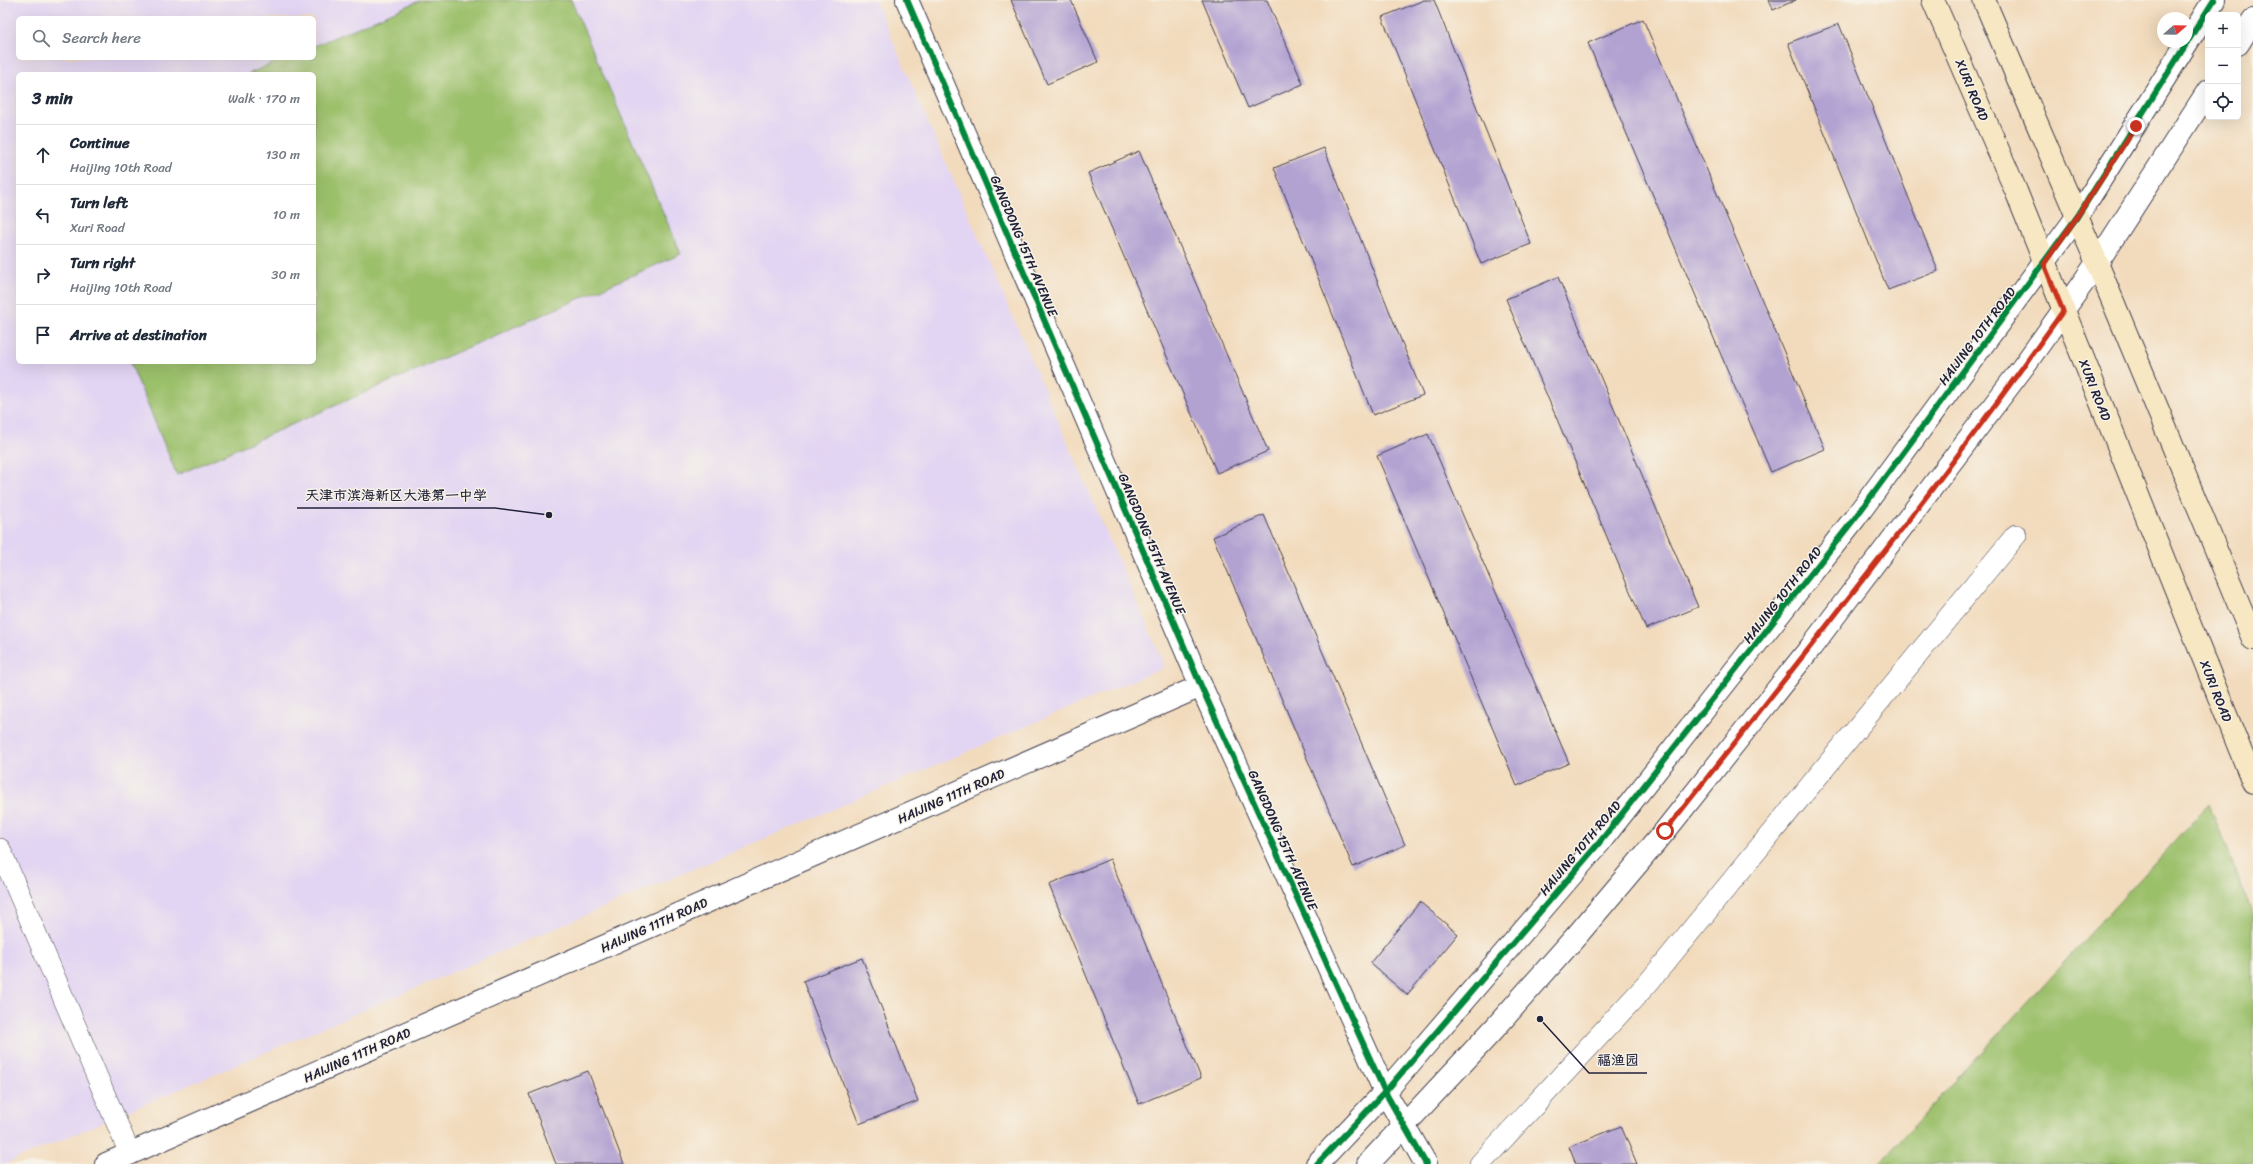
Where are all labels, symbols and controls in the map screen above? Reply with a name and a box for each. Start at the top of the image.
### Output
north arrow [2157,12,2193,48]
map controls [2205,12,2241,120]
button: + [2205,12,2241,48]
search box [16,16,316,60]
text: Search here [62,25,141,51]
icon: search [30,27,52,49]
button: − [2205,48,2241,84]
street label: XURI ROAD [1948,55,1995,125]
text: 3 min [32,83,73,113]
button: locate [2205,84,2241,120]
text: Walk · 170 m [228,87,300,110]
route end [2127,117,2145,135]
text: Continue [70,130,130,156]
text: 130 m [266,143,300,166]
icon: ahead [32,144,54,166]
text: Haijing 10th Road [70,156,172,179]
street label: GANGDONG 15TH AVENUE [984,172,1065,321]
text: Turn left [70,190,128,216]
text: 10 m [273,203,300,226]
icon: left [32,204,54,226]
text: Xuri Road [70,216,125,239]
text: Turn right [70,250,135,276]
text: 30 m [271,263,300,286]
icon: right [32,264,54,286]
text: Haijing 10th Road [70,276,172,299]
street label: HAIJING 10TH ROAD [1932,282,2022,390]
text: Arrive at destination [70,322,207,348]
icon: arrive [32,324,54,346]
street label: XURI ROAD [2072,355,2118,425]
street label: GANGDONG 15TH AVENUE [1112,470,1193,619]
callout: 天津市滨海新区大港第一中学 [297,482,495,508]
text: 天津市滨海新区大港第一中学 [305,483,487,508]
street label: HAIJING 10TH ROAD [1737,541,1828,649]
street label: XURI ROAD [2193,656,2239,726]
street label: HAIJING 11TH ROAD [894,762,1009,830]
street label: GANGDONG 15TH AVENUE [1242,766,1325,915]
street label: HAIJING 10TH ROAD [1533,795,1627,901]
route start [1656,822,1674,840]
street label: HAIJING 11TH ROAD [597,891,712,959]
street label: HAIJING 11TH ROAD [300,1021,415,1089]
callout: 福渔园 [1589,1047,1647,1073]
text: 福渔园 [1597,1048,1639,1073]

